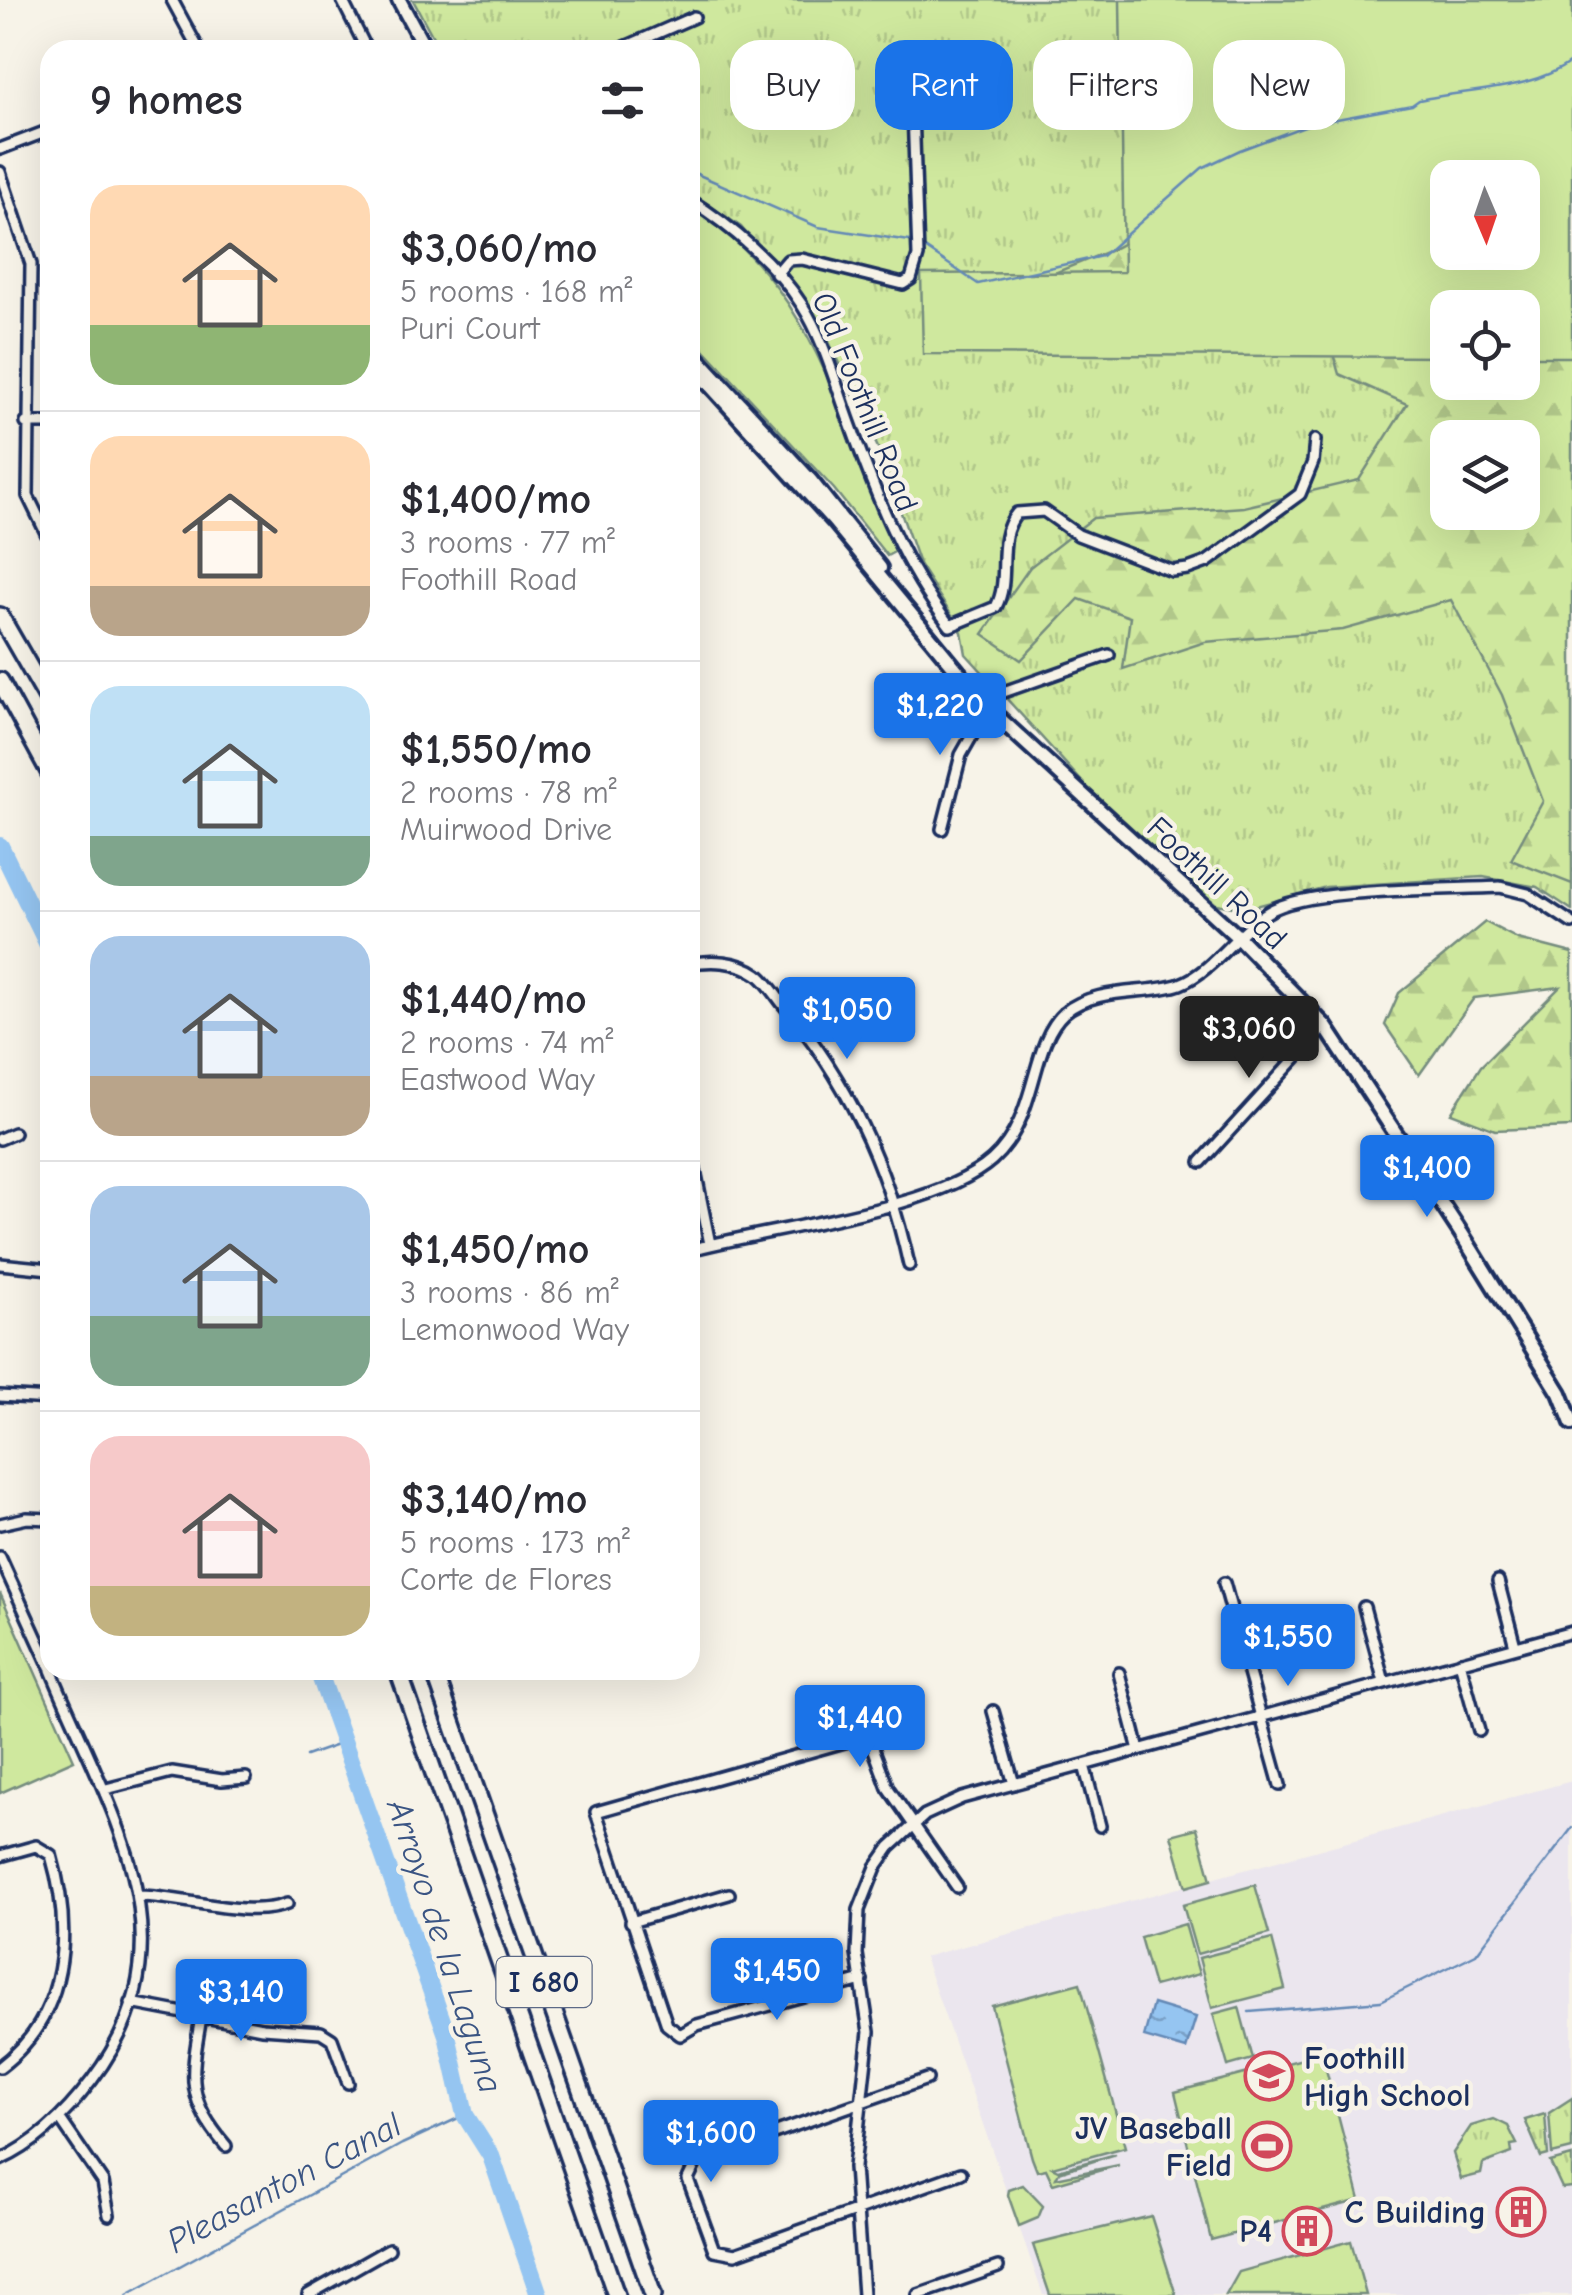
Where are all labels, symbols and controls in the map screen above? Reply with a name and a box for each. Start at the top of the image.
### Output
chip: Buy [730,40,855,130]
chip: Rent [875,40,1013,130]
chip: Filters [1033,40,1193,130]
chip: New [1213,40,1345,130]
icon: filters [595,73,650,128]
text: 9 homes [90,76,243,125]
north arrow [1430,160,1540,270]
map controls [1430,160,1540,530]
text: $3,060/mo [400,224,598,273]
icon: home [170,225,290,345]
text: 5 rooms · 168 m² [400,273,632,310]
street label: Old Foothill Road [804,287,926,517]
button: locate [1430,290,1540,400]
text: Puri Court [400,310,540,347]
button: layers [1430,420,1540,530]
text: $1,400/mo [400,475,591,524]
icon: home [170,476,290,596]
text: 3 rooms · 77 m² [400,524,615,561]
text: Foothill Road [400,561,578,598]
pin: $1,220 [859,673,1021,758]
text: $1,220 [896,687,984,724]
text: $1,550/mo [400,725,592,774]
icon: home [170,726,290,846]
text: 2 rooms · 78 m² [400,774,617,811]
street label: Foothill Road [1139,809,1295,957]
text: Muirwood Drive [400,811,612,848]
text: $1,440/mo [400,975,587,1024]
icon: home [170,976,290,1096]
pin: $1,050 [766,977,928,1062]
text: $1,050 [801,991,893,1028]
pin: $3,060 [1168,996,1330,1081]
text: $3,060 [1202,1010,1296,1047]
text: 2 rooms · 74 m² [400,1024,613,1061]
text: Eastwood Way [400,1061,595,1098]
pin: $1,400 [1346,1135,1508,1220]
text: $1,400 [1382,1149,1472,1186]
text: $1,450/mo [400,1225,589,1274]
icon: home [170,1226,290,1346]
text: 3 rooms · 86 m² [400,1274,619,1311]
text: Lemonwood Way [400,1311,629,1348]
text: $3,140/mo [400,1475,587,1524]
icon: home [170,1476,290,1596]
text: 5 rooms · 173 m² [400,1524,630,1561]
text: Corte de Flores [400,1561,612,1598]
pin: $1,550 [1207,1604,1369,1689]
text: $1,550 [1243,1618,1333,1655]
pin: $1,440 [779,1685,941,1770]
text: $1,440 [817,1699,903,1736]
water label: Arroyo de la Laguna [378,1793,512,2098]
pin: $1,450 [696,1938,858,2023]
text: $1,450 [733,1952,821,1989]
road number: I 680 [496,1957,592,2007]
pin: $3,140 [160,1959,322,2044]
text: $3,140 [198,1973,284,2010]
place label: Foothill High School [1304,2040,1471,2114]
school or university icon: Foothill High School [1243,2050,1295,2102]
pin: $1,600 [630,2100,792,2185]
water label: Pleasanton Canal [160,2103,409,2262]
place label: JV Baseball Field [1075,2110,1232,2184]
text: $1,600 [665,2114,757,2151]
sports icon: JV Baseball Field [1241,2120,1293,2172]
building icon: C Building [1495,2186,1547,2238]
place label: C Building [1345,2194,1486,2231]
building icon: P4 [1281,2205,1333,2257]
place label: P4 [1239,2213,1272,2250]

